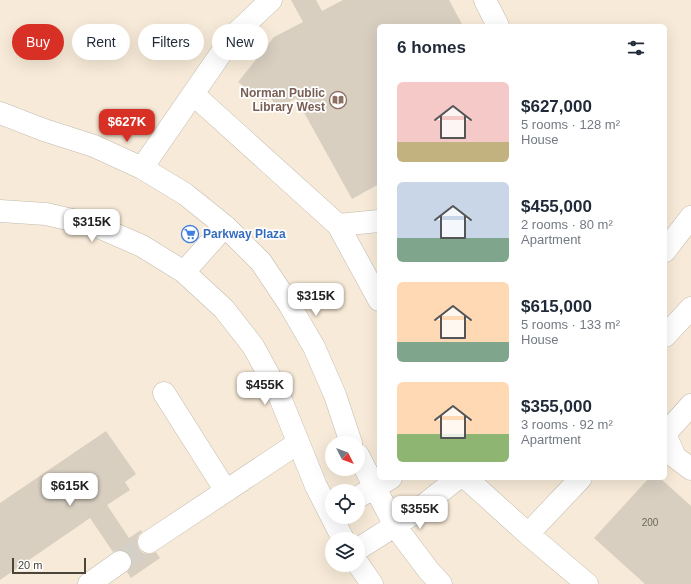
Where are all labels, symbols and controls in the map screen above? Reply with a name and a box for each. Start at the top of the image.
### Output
chip: Buy [12,24,64,60]
chip: Rent [72,24,130,60]
chip: Filters [138,24,204,60]
chip: New [212,24,268,60]
icon: filters [625,37,647,59]
text: 6 homes [397,38,466,57]
place label: Norman Public Library West [240,86,325,114]
library icon: Norman Public Library West [328,90,348,110]
text: $627,000 [521,97,592,116]
icon: home [429,98,477,146]
pin: $627K [99,109,155,143]
text: $627K [108,114,146,129]
text: 5 rooms · 128 m² [521,117,620,132]
text: House [521,132,559,147]
text: $455,000 [521,197,592,216]
icon: home [429,198,477,246]
pin: $315K [64,209,120,243]
text: $315K [73,214,111,229]
text: 2 rooms · 80 m² [521,217,613,232]
supermarket icon: Parkway Plaza [180,224,200,244]
place label: Parkway Plaza [203,227,286,241]
text: Apartment [521,232,581,247]
pin: $315K [288,283,344,317]
text: $315K [297,288,335,303]
text: $615,000 [521,297,592,316]
icon: home [429,298,477,346]
text: 5 rooms · 133 m² [521,317,620,332]
text: House [521,332,559,347]
pin: $455K [237,372,293,406]
text: $455K [246,377,284,392]
text: $355,000 [521,397,592,416]
icon: home [429,398,477,446]
text: 3 rooms · 92 m² [521,417,613,432]
text: Apartment [521,432,581,447]
north arrow [325,436,365,476]
map controls [325,436,365,572]
pin: $615K [42,473,98,507]
text: $615K [51,478,89,493]
button: locate [325,484,365,524]
pin: $355K [392,496,448,530]
text: $355K [401,501,439,516]
house number: 200 [642,517,659,528]
button: layers [325,532,365,572]
scale bar [12,556,86,575]
text: 20 m [18,559,42,571]

